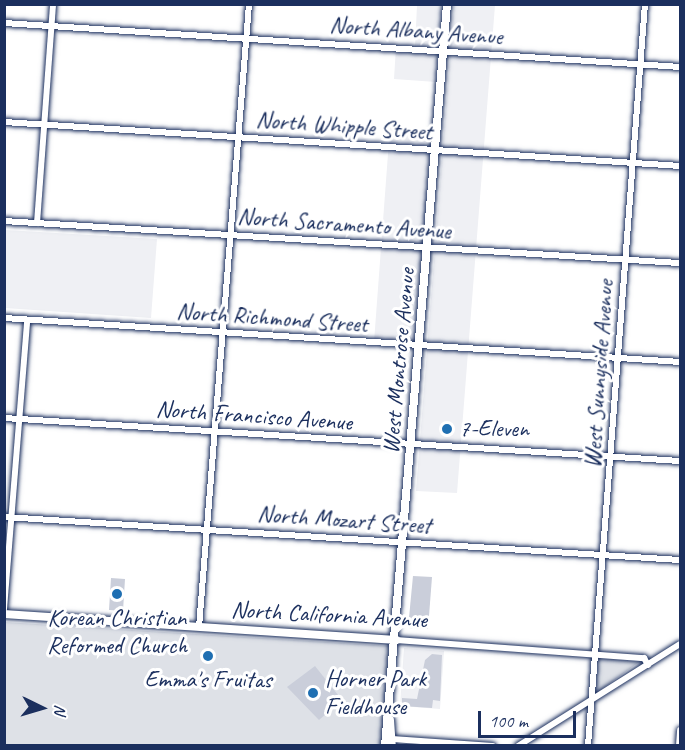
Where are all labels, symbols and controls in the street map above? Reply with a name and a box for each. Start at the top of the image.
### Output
street label: North Albany Avenue [329,11,503,51]
street label: North Whipple Street [254,105,434,147]
street label: North Sacramento Avenue [236,202,452,246]
street label: West Montrose Avenue [377,267,421,455]
street label: West Sunnyside Avenue [578,279,620,469]
street label: North Richmond Street [175,297,369,339]
street label: North Francisco Avenue [155,395,353,437]
place label: 7-Eleven [459,415,529,443]
marker: 7-Eleven [440,422,454,436]
street label: North Mozart Street [256,500,432,540]
marker: Korean Christian Reformed Church [110,587,124,601]
street label: North California Avenue [230,595,428,635]
place label: Korean Christian Reformed Church [46,604,188,660]
marker: Emma's Fruitas [201,649,215,663]
place label: Horner Park Fieldhouse [325,665,427,721]
place label: Emma's Fruitas [145,666,271,694]
north arrow [12,678,72,738]
marker: Horner Park Fieldhouse [306,686,320,700]
scale bar [481,699,578,737]
text: N [50,704,70,715]
text: 100 m [489,710,528,732]

